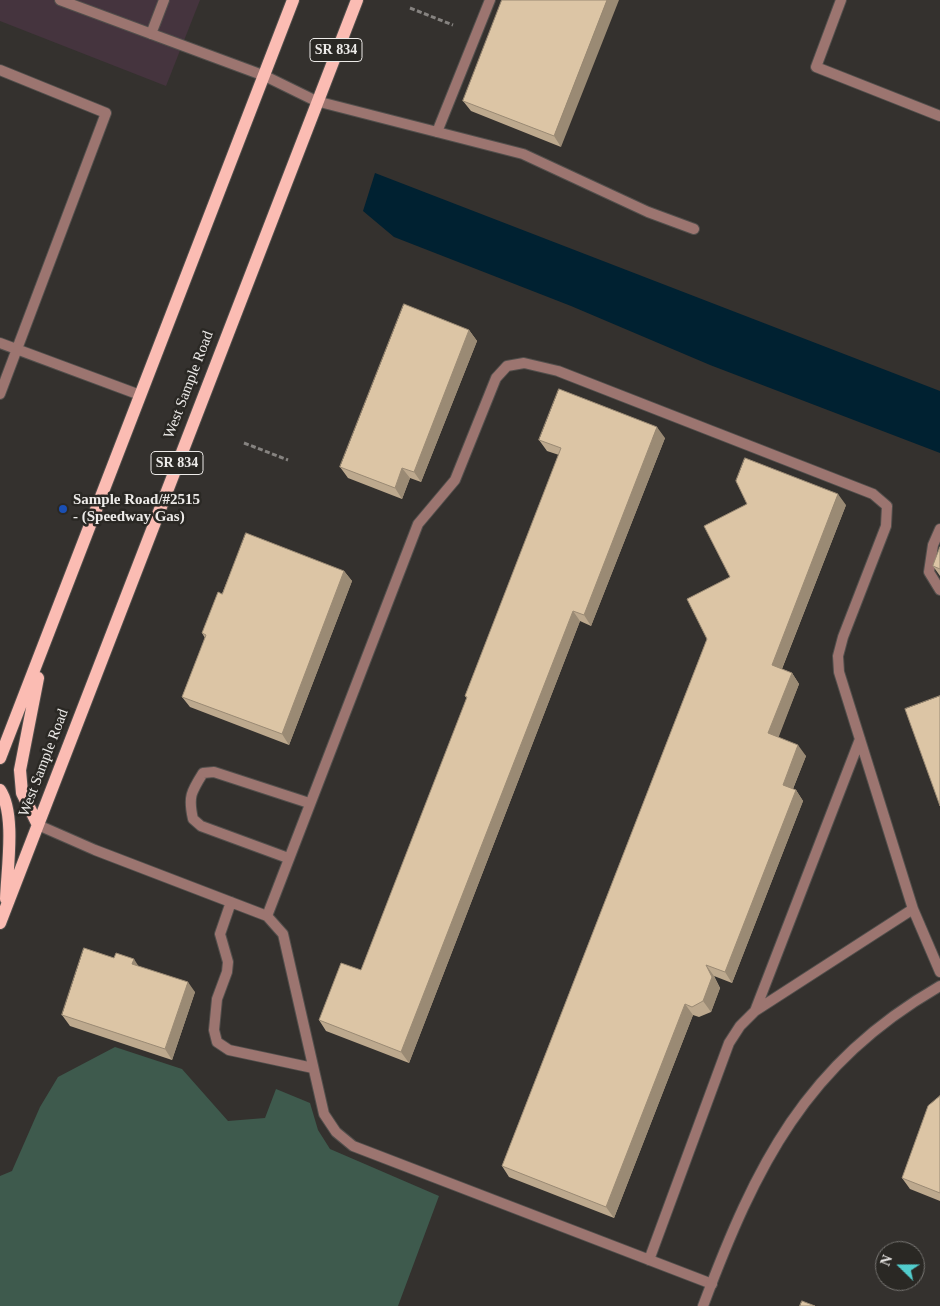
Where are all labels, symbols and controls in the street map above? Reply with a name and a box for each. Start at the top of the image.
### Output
road number: SR 834 [310,38,362,62]
street label: West Sample Road [160,329,218,441]
road number: SR 834 [151,452,203,474]
place label: Sample Road/#2515 - (Speedway Gas) [73,491,200,526]
marker: Sample Road/#2515 - (Speedway Gas) [57,503,69,515]
street label: West Sample Road [15,707,73,819]
north arrow [875,1241,925,1291]
text: N [878,1253,895,1268]

